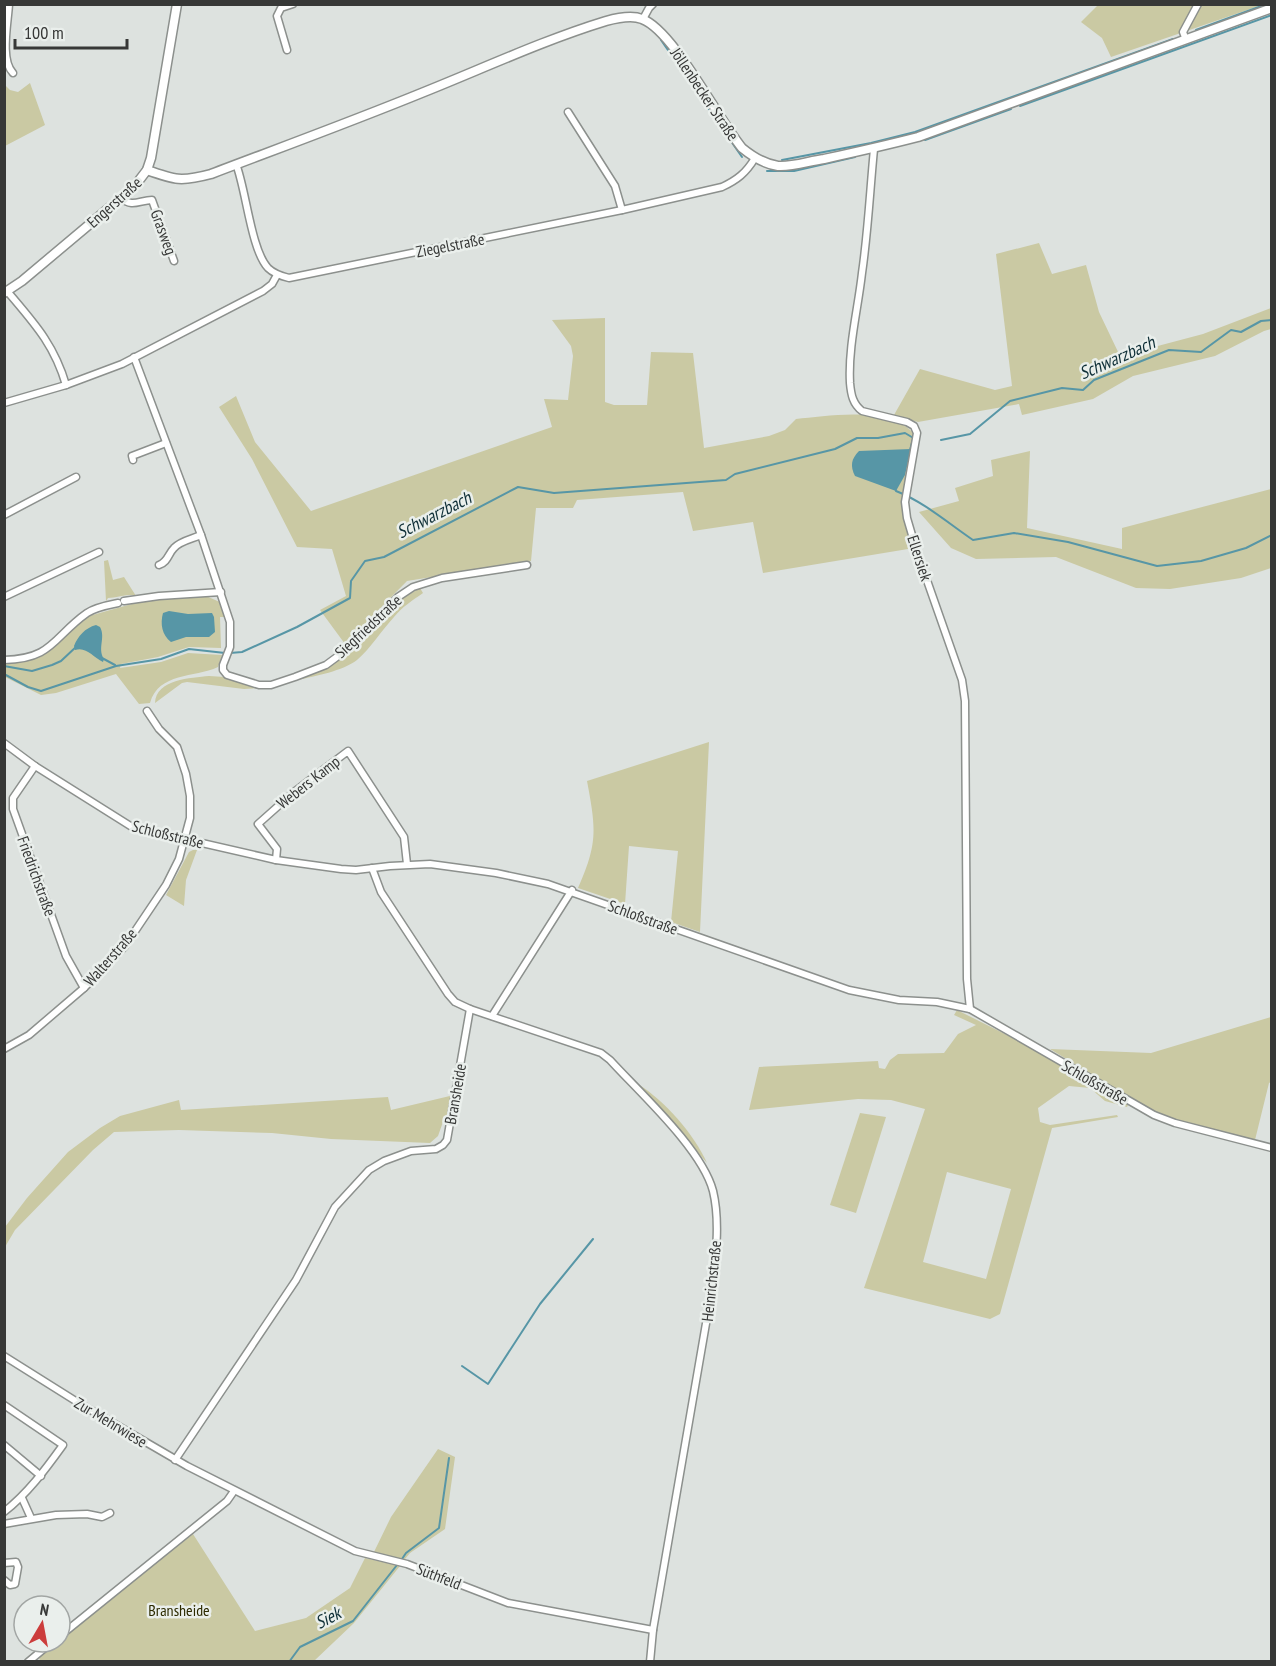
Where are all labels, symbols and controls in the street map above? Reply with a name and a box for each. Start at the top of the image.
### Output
scale bar [15,12,128,50]
text: 100 m [24,21,64,44]
street label: Jöllenbecker Straße [666,43,743,144]
street label: Engerstraße [82,172,146,232]
street label: Grasweg [147,207,181,257]
street label: Ziegelstraße [414,229,486,261]
water label: Schwarzbach [1075,330,1159,384]
water label: Schwarzbach [393,486,476,543]
street label: Ellersiek [903,533,937,584]
street label: Siegfriedstraße [330,590,406,662]
street label: Webers Kamp [272,751,344,813]
street label: Schloßstraße [130,815,206,853]
street label: Friedrichstraße [13,833,61,919]
street label: Schloßstraße [605,895,681,939]
street label: Walterstraße [79,924,141,990]
street label: Schloßstraße [1058,1055,1132,1109]
street label: Bransheide [440,1062,470,1126]
street label: Heinrichstraße [697,1240,725,1322]
street label: Zur Mehrwiese [71,1393,151,1451]
street label: Süthfeld [414,1558,464,1594]
north arrow [12,1594,72,1654]
text: N [39,1599,51,1620]
park label: Bransheide [148,1600,210,1620]
water label: Siek [311,1600,346,1634]

